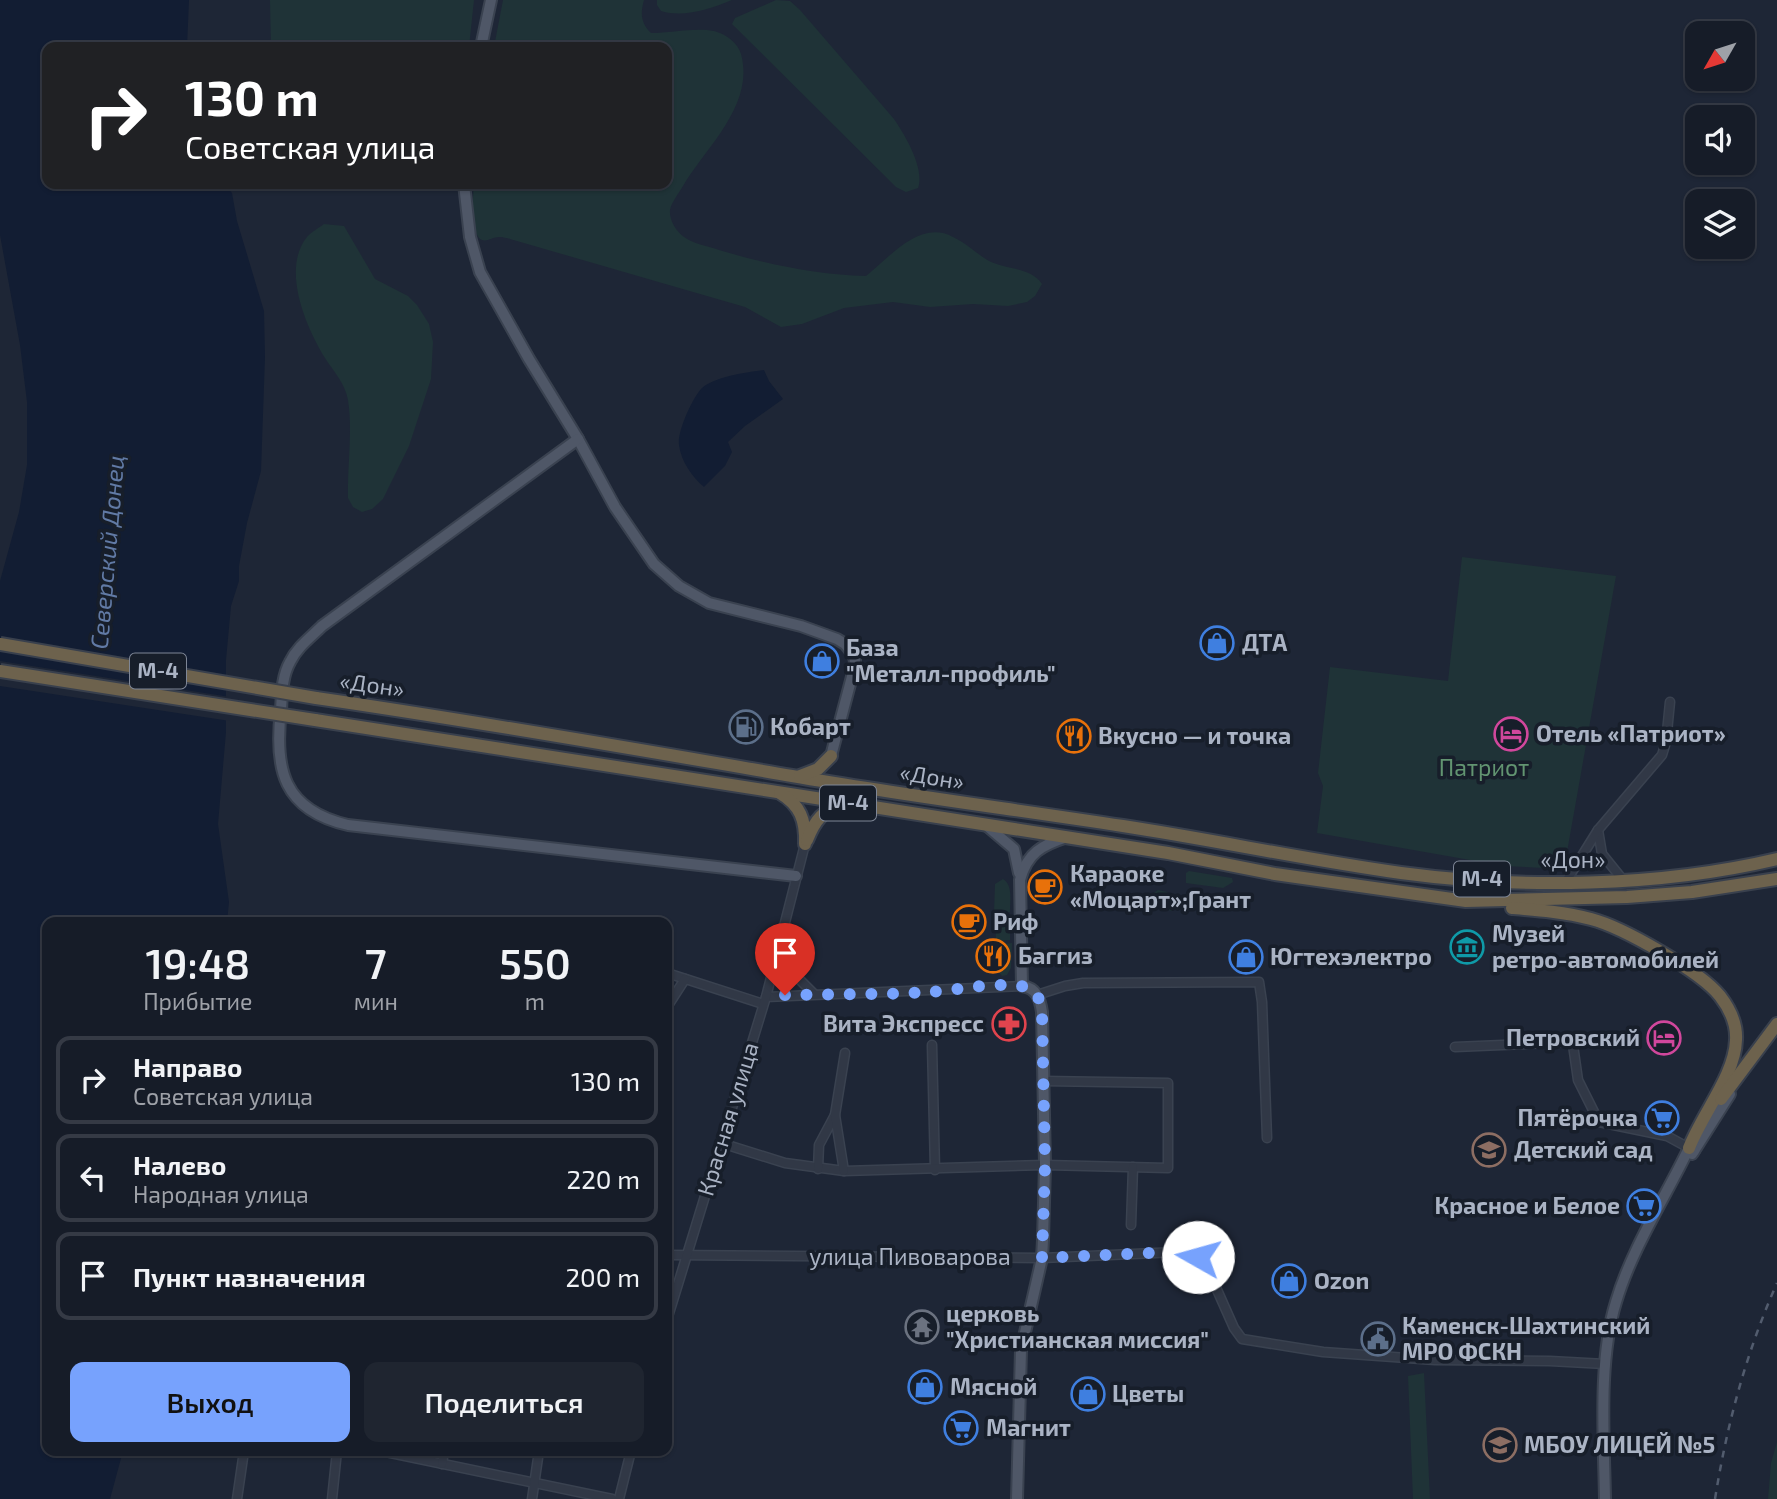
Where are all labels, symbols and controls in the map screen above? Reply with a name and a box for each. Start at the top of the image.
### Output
north arrow [1685,21,1755,91]
map controls [1685,21,1755,259]
text: 130 m [185,67,319,126]
icon: right [70,70,161,161]
button: sound [1685,105,1755,175]
text: Советская улица [185,127,435,165]
button: layers [1685,189,1755,259]
water label: Северский Донец [84,454,129,650]
shop icon: ДТА [1198,624,1236,662]
place label: ДТА [1242,628,1287,656]
place label: База "Металл-профиль" [846,633,1056,687]
shop icon: База "Металл-профиль" [803,642,841,680]
road number: М-4 [130,654,186,688]
street label: «Дон» [338,666,406,702]
fuel station icon: Кобарт [727,708,765,746]
place label: Кобарт [770,712,851,740]
hotel icon: Отель «Патриот» [1492,715,1530,753]
restaurant icon: Вкусно — и точка [1055,717,1093,755]
place label: Отель «Патриот» [1536,719,1726,747]
place label: Вкусно — и точка [1098,721,1291,749]
park label: Патриот [1439,753,1529,781]
street label: «Дон» [898,757,966,795]
road number: М-4 [820,786,876,820]
street label: «Дон» [1541,845,1605,873]
place label: Караоке «Моцарт»;Грант [1070,859,1251,913]
road number: М-4 [1454,862,1510,896]
cafe icon: Караоке «Моцарт»;Грант [1026,868,1064,906]
cafe icon: Риф [950,903,988,941]
place label: Риф [993,907,1039,935]
place label: Музей ретро-автомобилей [1492,919,1719,973]
pin [755,923,815,995]
museum icon: Музей ретро-автомобилей [1448,928,1486,966]
icon: arrive [766,934,804,972]
text: 19:48 [146,937,250,987]
text: 7 [365,937,387,987]
text: 550 [499,937,571,987]
restaurant icon: Баггиз [974,937,1012,975]
shop icon: Югтехэлектро [1227,938,1265,976]
place label: Баггиз [1018,941,1093,969]
place label: Югтехэлектро [1270,942,1432,970]
text: Прибытие [143,987,252,1015]
text: мин [354,987,398,1015]
text: m [525,987,545,1015]
pharmacy icon: Вита Экспресс [990,1005,1028,1043]
place label: Вита Экспресс [823,1009,984,1037]
hotel icon: Петровский [1645,1019,1683,1057]
place label: Петровский [1506,1023,1640,1051]
street label: Красная улица [690,1039,765,1199]
text: Направо [133,1051,242,1082]
icon: right [74,1061,112,1099]
text: 130 m [571,1065,640,1096]
text: Советская улица [133,1082,313,1110]
supermarket icon: Пятёрочка [1643,1099,1681,1137]
place label: Пятёрочка [1518,1103,1638,1131]
school or university icon: Детский сад [1470,1131,1508,1169]
place label: Детский сад [1514,1135,1653,1163]
text: Налево [133,1149,226,1180]
icon: left [74,1159,112,1197]
text: 220 m [567,1163,640,1194]
text: Народная улица [133,1180,309,1208]
supermarket icon: Красное и Белое [1625,1187,1663,1225]
place label: Красное и Белое [1435,1191,1620,1219]
position arrow [1161,1220,1235,1294]
street label: улица Пивоварова [809,1242,1011,1271]
icon: arrive [74,1257,112,1295]
text: Пункт назначения [133,1261,366,1292]
text: 200 m [565,1261,640,1292]
shop icon: Ozon [1270,1262,1308,1300]
place label: Ozon [1314,1266,1369,1294]
place label: церковь "Христианская миссия" [946,1299,1209,1353]
temple icon: церковь "Христианская миссия" [903,1308,941,1346]
place label: Каменск-Шахтинский МРО ФСКН [1402,1311,1650,1365]
public building icon: Каменск-Шахтинский МРО ФСКН [1359,1320,1397,1358]
button: Выход [70,1362,350,1442]
button: Поделиться [364,1362,644,1442]
shop icon: Мясной [906,1368,944,1406]
place label: Мясной [950,1372,1037,1400]
shop icon: Цветы [1069,1375,1107,1413]
place label: Цветы [1112,1379,1184,1407]
supermarket icon: Магнит [942,1409,980,1447]
place label: Магнит [986,1413,1071,1441]
school or university icon: МБОУ ЛИЦЕЙ №5 [1481,1426,1519,1464]
place label: МБОУ ЛИЦЕЙ №5 [1524,1430,1715,1458]

